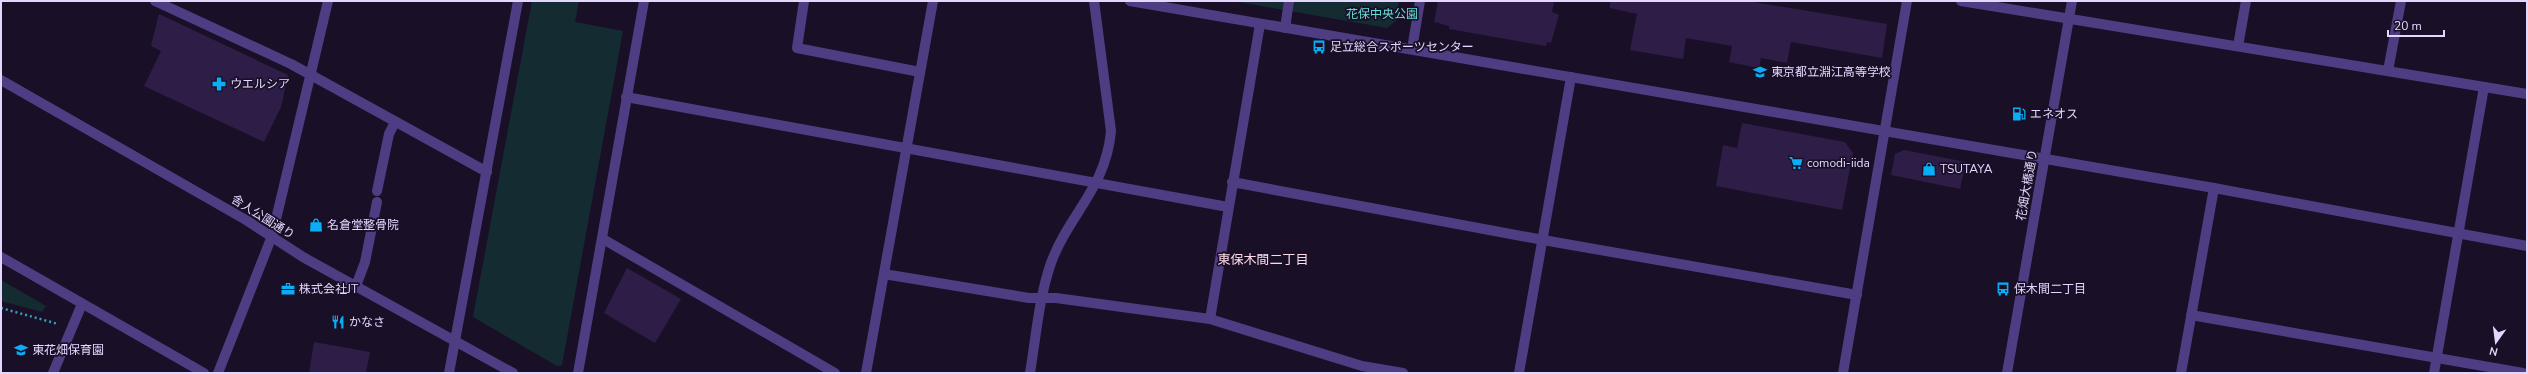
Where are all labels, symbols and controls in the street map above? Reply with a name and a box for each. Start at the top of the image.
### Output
park label: 花保中央公園 [1346,6,1418,22]
scale bar [2388,12,2444,38]
text: 20 m [2394,18,2422,34]
bus stop icon: 足立総合スポーツセンター [1311,39,1327,55]
place label: 足立総合スポーツセンター [1330,39,1474,55]
school or university icon: 東京都立淵江高等学校 [1752,64,1768,80]
place label: 東京都立淵江高等学校 [1771,64,1891,80]
pharmacy icon: ウエルシア [211,76,227,92]
place label: ウエルシア [230,76,290,92]
fuel station icon: エネオス [2011,106,2027,122]
place label: エネオス [2030,106,2078,122]
street label: 花畑大橋通り [2013,148,2041,222]
supermarket icon: comodi-iida [1788,155,1804,171]
place label: comodi-iida [1807,155,1870,171]
shop icon: TSUTAYA [1921,161,1937,177]
place label: TSUTAYA [1940,161,1993,177]
street label: 舎人公園通り [228,191,298,243]
shop icon: 名倉堂整骨院 [308,217,324,233]
place label: 名倉堂整骨院 [327,217,399,233]
district label: 東保木間二丁目 [1217,251,1309,269]
office icon: 株式会社JT [280,281,296,297]
place label: 株式会社JT [299,281,359,297]
bus stop icon: 保木間二丁目 [1995,281,2011,297]
place label: 保木間二丁目 [2014,281,2086,297]
restaurant icon: かなさ [330,314,346,330]
place label: かなさ [349,314,385,330]
north arrow [2476,322,2516,362]
school or university icon: 東花畑保育園 [13,342,29,358]
place label: 東花畑保育園 [32,342,104,358]
text: N [2488,343,2500,359]

